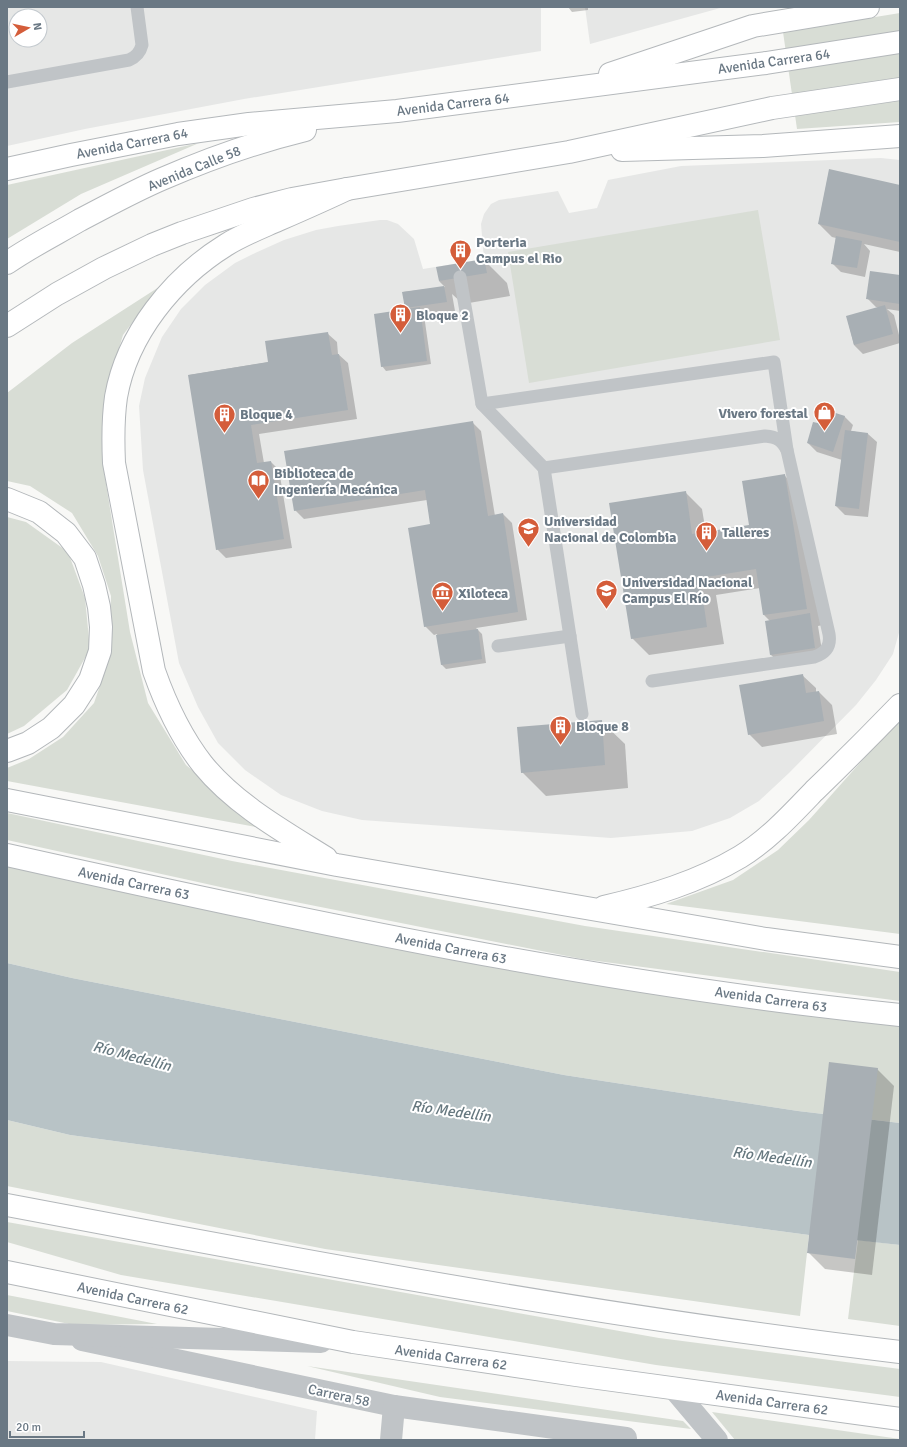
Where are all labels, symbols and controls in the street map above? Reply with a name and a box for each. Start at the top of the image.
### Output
north arrow [8,8,48,48]
text: N [30,22,44,31]
street label: Avenida Carrera 64 [717,45,832,78]
street label: Avenida Carrera 64 [396,89,511,120]
street label: Avenida Carrera 64 [75,124,190,163]
street label: Avenida Calle 58 [145,142,243,195]
place label: Porteria Campus el Rio [476,234,562,267]
building icon: Porteria Campus el Rio [448,237,474,270]
building icon: Bloque 2 [387,302,413,335]
place label: Bloque 2 [416,307,469,324]
shop icon: Vivero forestal [811,400,837,433]
building icon: Bloque 4 [212,401,238,434]
place label: Vivero forestal [719,405,809,422]
place label: Bloque 4 [240,406,293,423]
place label: Biblioteca de Ingeniería Mecánica [274,465,398,498]
library icon: Biblioteca de Ingeniería Mecánica [246,468,272,501]
place label: Universidad Nacional de Colombia [544,513,676,546]
school or university icon: Universidad Nacional de Colombia [516,516,542,549]
building icon: Talleres [694,519,720,552]
place label: Talleres [722,524,769,541]
place label: Universidad Nacional Campus El Río [622,574,753,607]
school or university icon: Universidad Nacional Campus El Río [594,577,620,610]
museum icon: Xiloteca [429,580,455,613]
place label: Xiloteca [458,585,508,602]
building icon: Bloque 8 [548,713,574,746]
place label: Bloque 8 [576,718,629,735]
street label: Avenida Carrera 63 [77,863,191,904]
street label: Avenida Carrera 63 [394,929,508,968]
street label: Avenida Carrera 63 [714,983,828,1016]
water label: Río Medellín [91,1037,174,1075]
water label: Río Medellín [410,1097,493,1126]
water label: Río Medellín [731,1143,814,1172]
street label: Avenida Carrera 62 [76,1278,190,1319]
street label: Avenida Carrera 62 [394,1341,508,1374]
street label: Carrera 58 [306,1381,371,1410]
street label: Avenida Carrera 62 [715,1386,829,1419]
scale bar [10,1413,84,1439]
text: 20 m [16,1420,41,1435]

